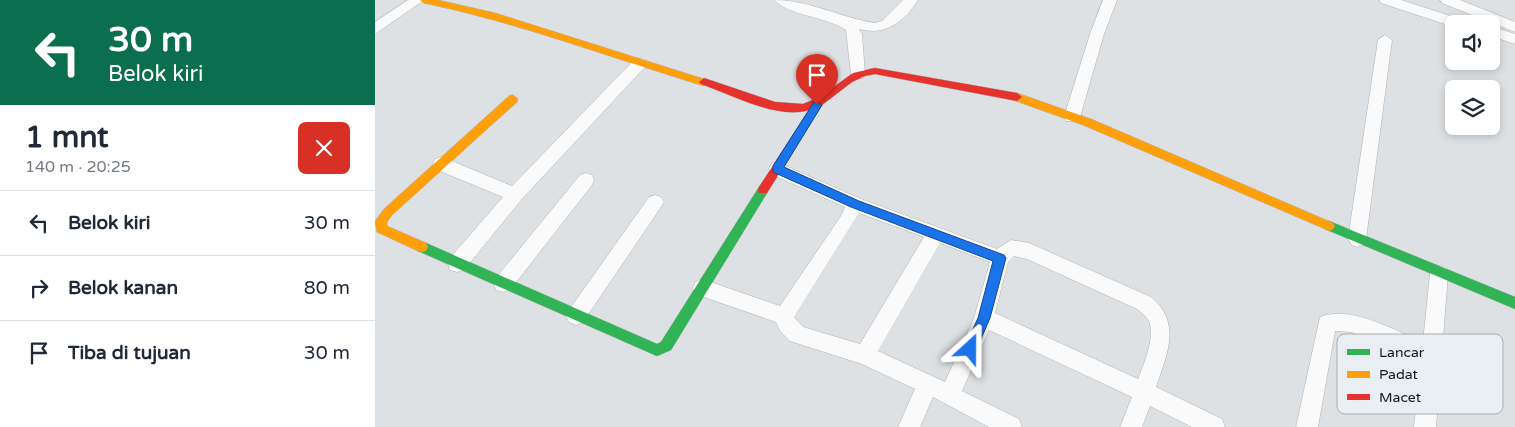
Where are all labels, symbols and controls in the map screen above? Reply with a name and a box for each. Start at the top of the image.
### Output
map controls [1445,15,1500,135]
button: sound [1445,15,1500,70]
text: 30 m [108,19,193,61]
icon: left [25,20,90,85]
pin [796,54,838,105]
text: Belok kiri [108,61,204,87]
icon: arrive [803,61,831,89]
button: layers [1445,80,1500,135]
text: 1 mnt [25,119,109,156]
button: close [298,122,350,174]
text: 140 m · 20:25 [25,157,131,177]
icon: left [25,209,53,237]
text: Belok kiri [68,212,151,234]
text: 30 m [304,212,350,234]
icon: right [25,274,53,302]
text: Belok kanan [68,277,178,299]
text: 80 m [304,277,350,299]
position arrow [943,322,995,374]
legend [1337,334,1503,414]
icon: arrive [25,339,53,367]
text: Tiba di tujuan [68,342,191,364]
text: 30 m [304,342,350,364]
text: Lancar [1379,344,1425,361]
text: Padat [1379,366,1418,383]
text: Macet [1379,389,1422,406]

